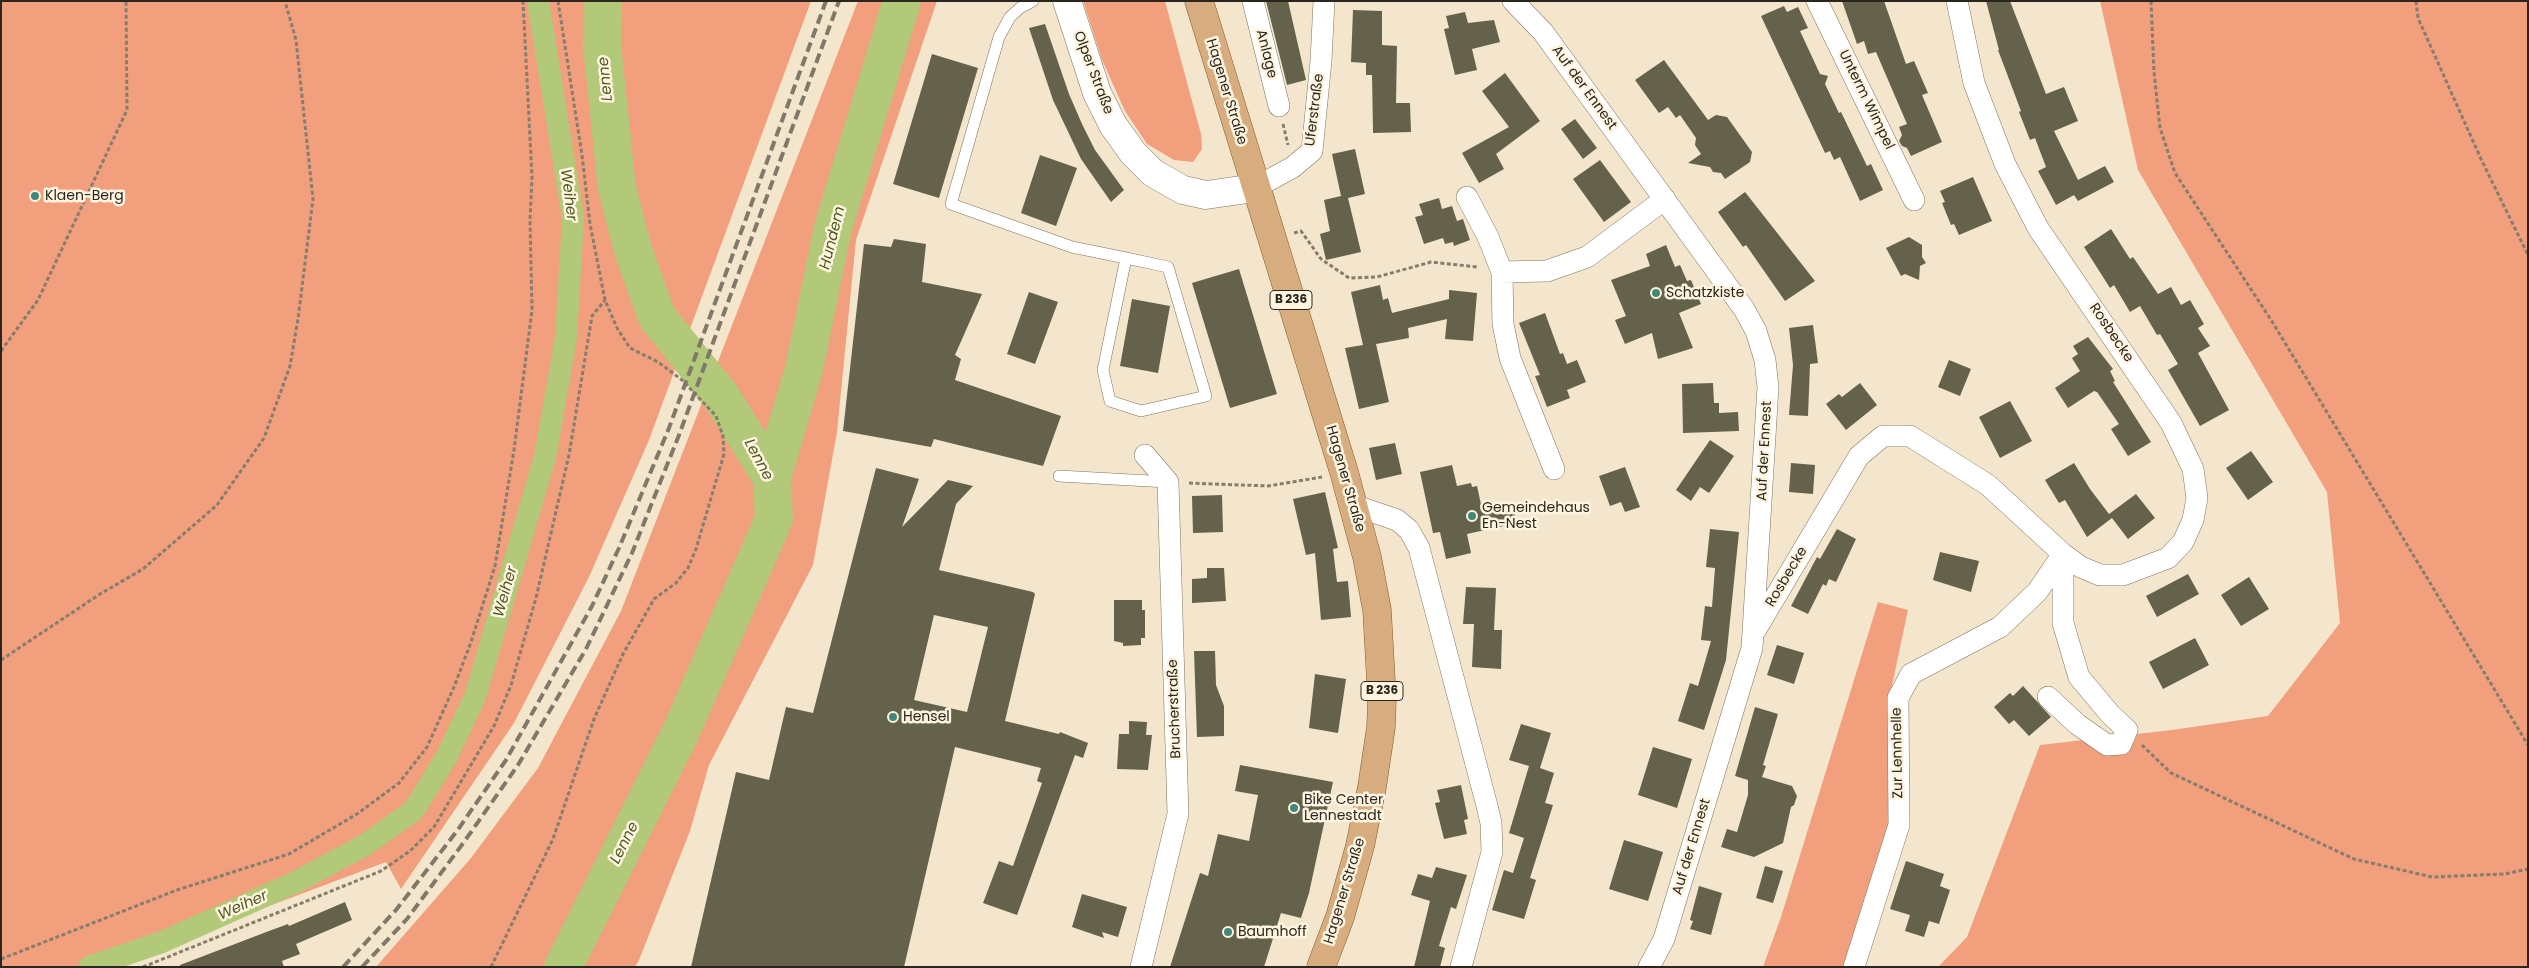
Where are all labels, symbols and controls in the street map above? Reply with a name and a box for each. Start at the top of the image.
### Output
street label: Anlage [1252,28,1280,80]
street label: Olper Straße [1069,29,1117,117]
street label: Hagener Straße [1202,37,1250,147]
street label: Auf der Ennest [1548,43,1620,133]
street label: Unterm Wimpel [1835,47,1897,153]
water label: Lenne [595,56,617,102]
street label: Uferstraße [1302,73,1328,147]
water label: Weiher [556,168,580,222]
place label: Klaen-Berg [45,188,124,204]
marker: Klaen-Berg [29,190,41,202]
water label: Hundem [816,205,850,271]
place label: Schatzkiste [1666,285,1744,301]
marker: Schatzkiste [1650,287,1662,299]
road number: B 236 [1270,290,1312,310]
street label: Rosbecke [2085,300,2137,366]
street label: Auf der Ennest [1754,401,1776,501]
street label: Hagener Straße [1322,424,1368,534]
water label: Lenne [740,436,776,484]
place label: Gemeindehaus En-Nest [1482,500,1590,532]
marker: Gemeindehaus En-Nest [1466,510,1478,522]
street label: Rosbecke [1762,544,1812,610]
water label: Weiher [490,564,522,620]
street label: Brucherstraße [1165,659,1185,759]
road number: B 236 [1361,681,1403,700]
street label: Zur Lennhelle [1889,707,1907,799]
place label: Hensel [903,709,950,725]
marker: Hensel [887,711,899,723]
place label: Bike Center Lennestadt [1304,792,1383,824]
street label: Auf der Ennest [1669,797,1715,897]
marker: Bike Center Lennestadt [1288,802,1300,814]
water label: Lenne [607,819,643,867]
street label: Hagener Straße [1321,836,1369,946]
water label: Weiher [216,887,270,925]
place label: Baumhoff [1238,924,1307,940]
marker: Baumhoff [1222,926,1234,938]

